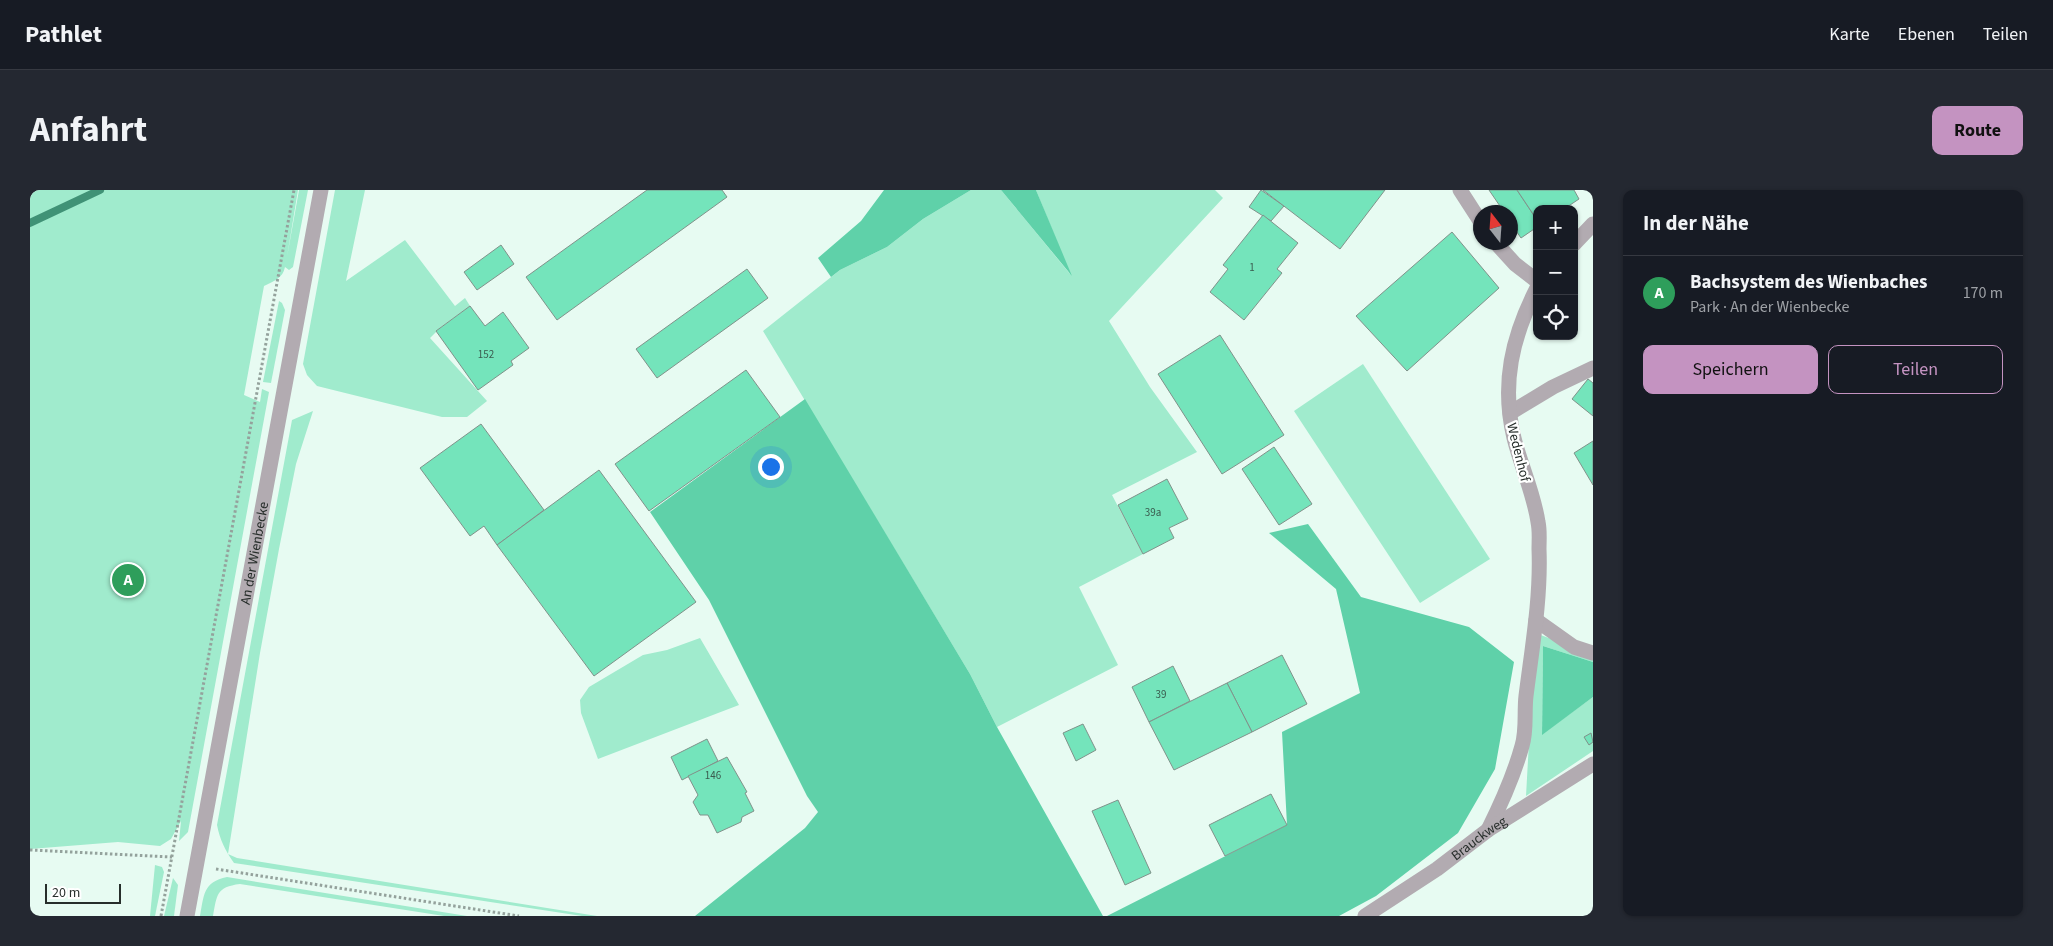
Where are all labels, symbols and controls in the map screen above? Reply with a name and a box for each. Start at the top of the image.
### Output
text: Pathlet [25,17,102,52]
text: Karte [1829,22,1870,47]
text: Ebenen [1898,22,1955,47]
text: Teilen [1983,22,2028,47]
text: Anfahrt [30,105,147,155]
button: Route [1932,106,2023,155]
north arrow [1473,205,1518,250]
map controls [1533,205,1578,340]
button: + [1533,205,1578,250]
text: In der Nähe [1643,208,1749,238]
button: − [1533,250,1578,295]
house number: 1 [1249,260,1255,275]
text: Bachsystem des Wienbaches [1690,269,1928,296]
text: A [1654,282,1664,304]
text: 170 m [1963,282,2003,304]
button: locate [1533,295,1578,340]
text: Park · An der Wienbecke [1690,296,1849,318]
button: Speichern [1643,345,1818,394]
button: Teilen [1828,345,2003,394]
house number: 152 [478,347,494,362]
street label: Wedenhof [1501,421,1535,484]
your location [758,454,784,480]
street label: An der Wienbecke [236,500,274,606]
house number: 39a [1145,505,1161,520]
pin: A [112,561,144,599]
house number: 39 [1156,687,1166,702]
house number: 146 [705,768,722,783]
street label: Brauckweg [1447,812,1511,866]
scale bar [45,881,121,904]
text: 20 m [52,883,80,903]

